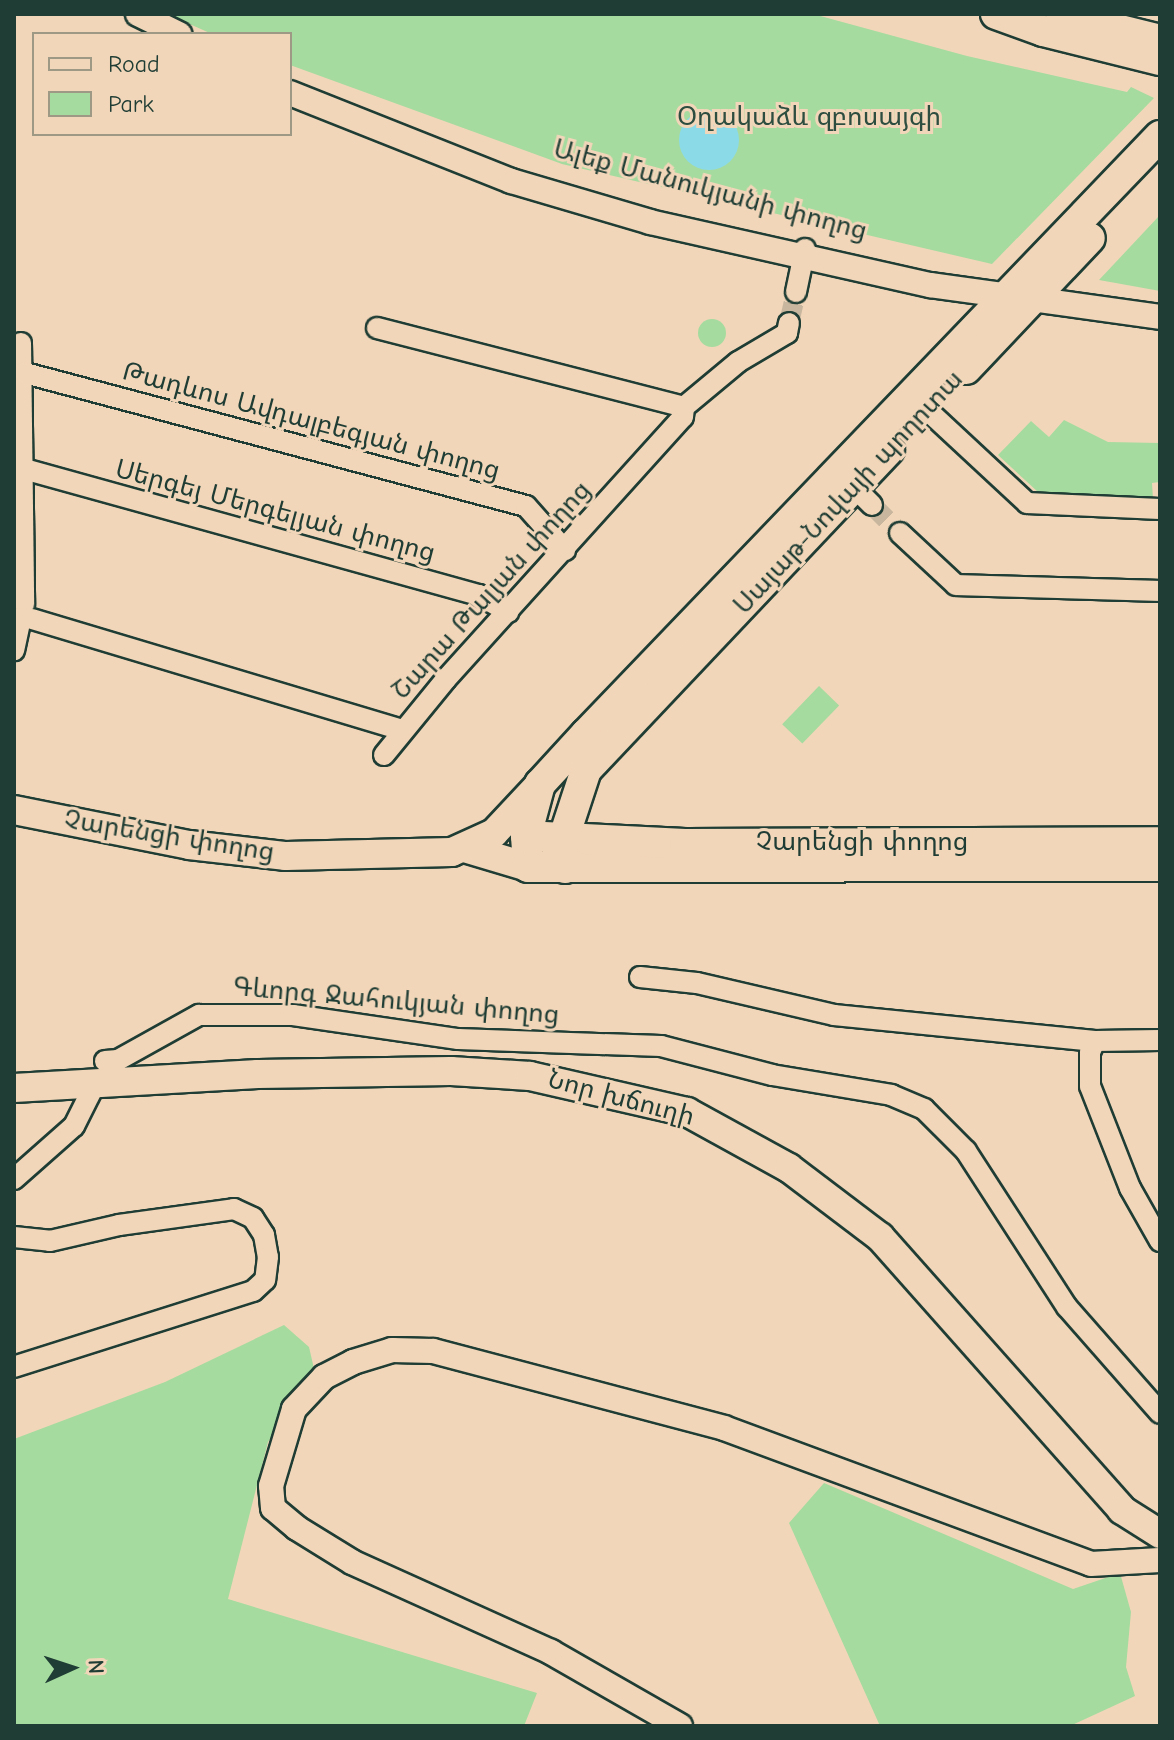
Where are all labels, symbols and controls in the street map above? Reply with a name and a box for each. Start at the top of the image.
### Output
legend [32,32,292,136]
text: Road [108,50,160,78]
text: Park [108,90,154,118]
park label: Օղակաձև զբոսայգի [677,102,941,134]
street label: Ալեք Մանուկյանի փողոց [550,134,870,248]
street label: Թադևոս Ավդալբեգյան փողոց [119,357,503,487]
street label: Սայաթ-Նովայի պողոտա [728,365,970,621]
street label: Սերգեյ Մերգելյան փողոց [112,454,438,570]
street label: Շարա Թալյան փողոց [386,476,598,706]
street label: Չարենցի փողոց [62,805,276,869]
street label: Չարենցի փողոց [756,827,968,859]
street label: Գևորգ Ջահուկյան փողոց [232,972,560,1032]
street label: Նոր խճուղի [544,1064,698,1134]
north arrow [32,1628,112,1708]
text: N [83,1659,109,1675]

